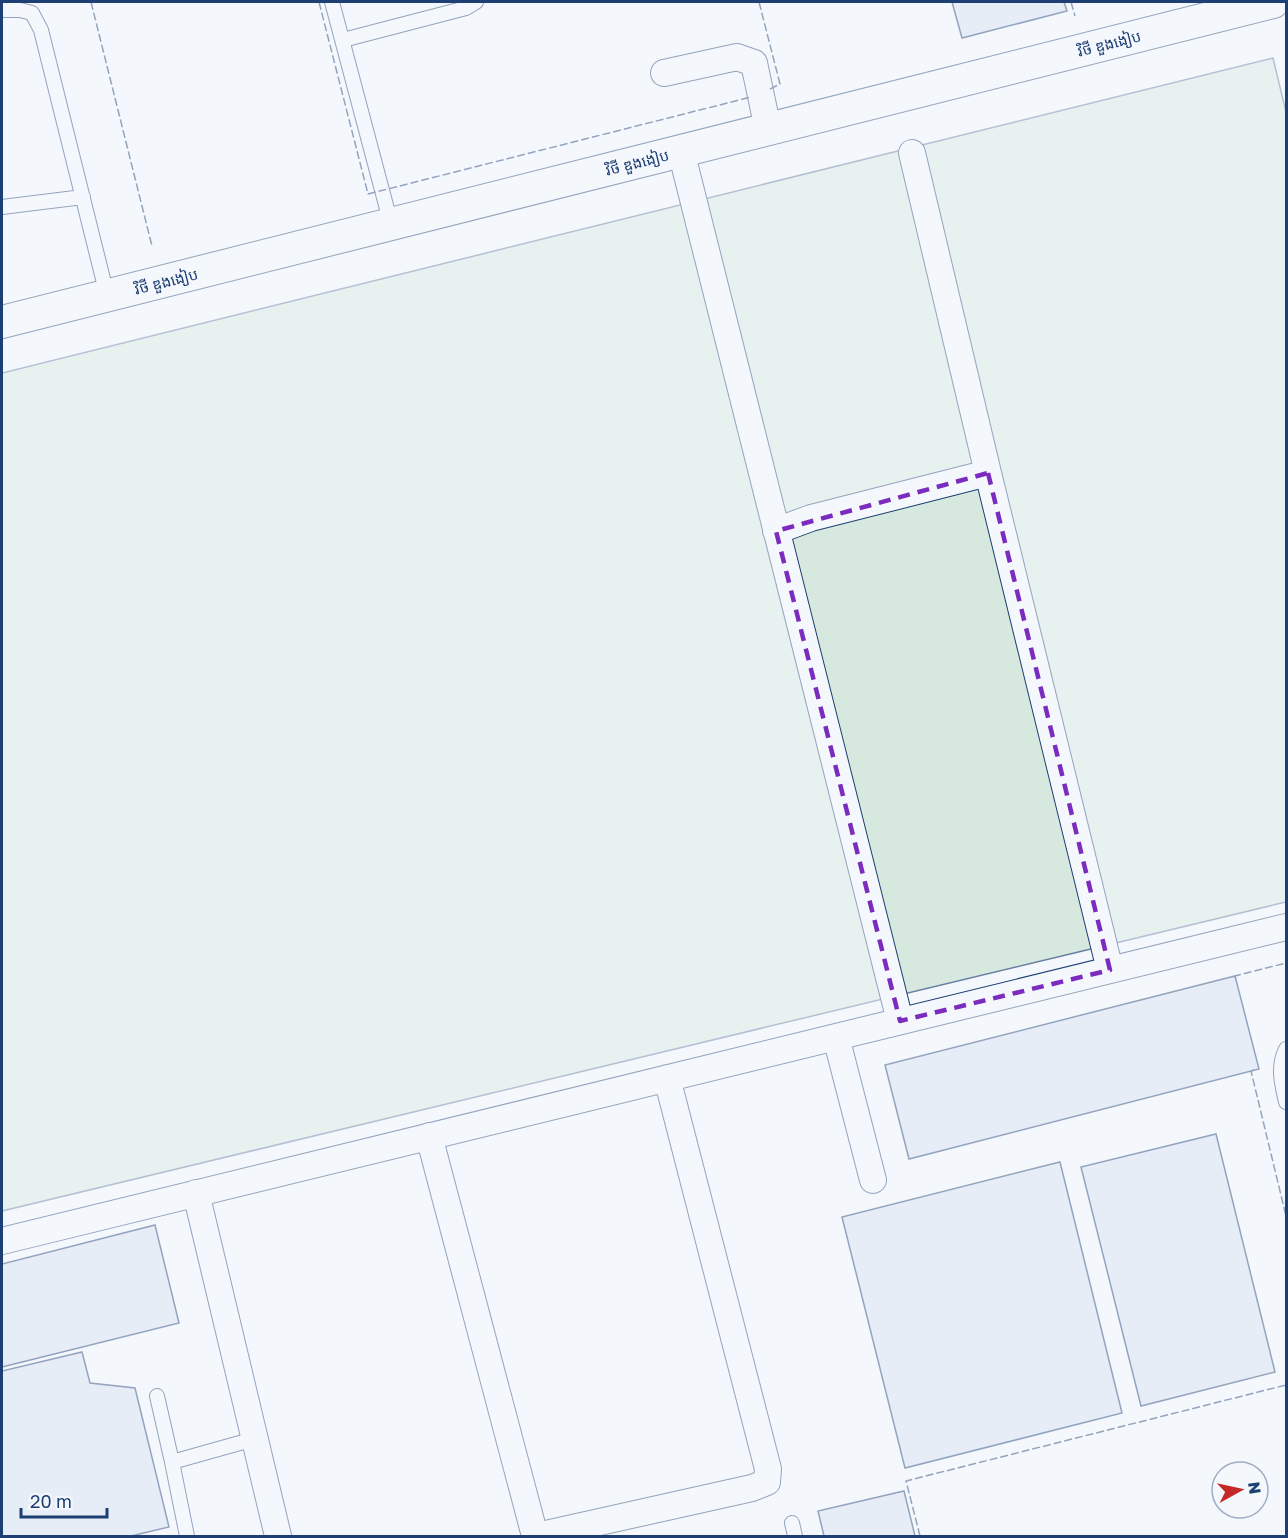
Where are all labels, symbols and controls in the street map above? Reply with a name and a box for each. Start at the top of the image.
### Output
street label: វិថី ឌួងងៀប [1075,26,1143,61]
street label: វិថី ឌួងងៀប [603,145,671,180]
street label: វិថី ឌួងងៀប [132,264,200,299]
north arrow [1210,1460,1270,1520]
text: N [1244,1480,1266,1495]
scale bar [21,1481,106,1519]
text: 20 m [30,1490,72,1512]

